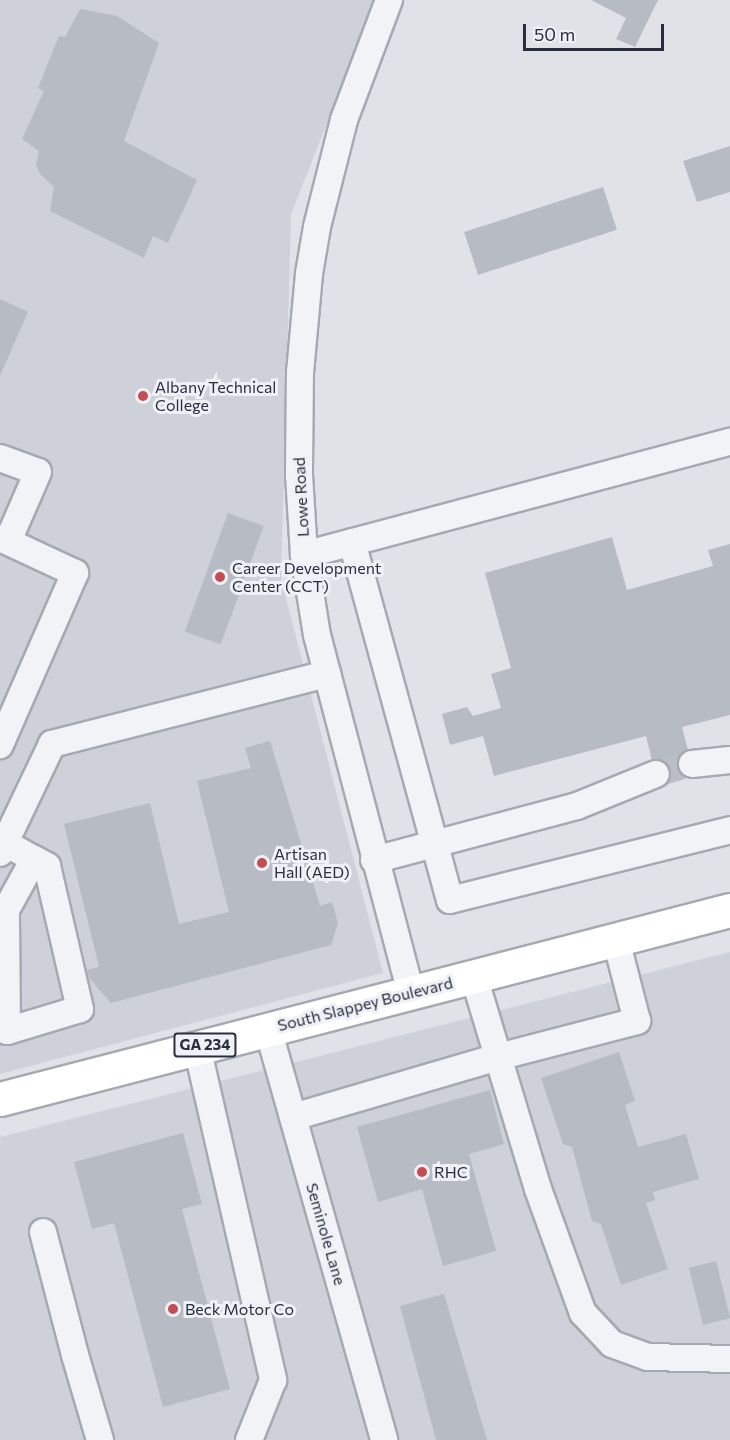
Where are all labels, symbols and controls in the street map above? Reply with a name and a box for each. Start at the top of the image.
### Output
scale bar [526,12,667,50]
text: 50 m [534,23,575,45]
place label: Albany Technical College [155,377,276,415]
marker: Albany Technical College [136,389,150,403]
street label: Lowe Road [289,457,313,537]
place label: Career Development Center (CCT) [232,558,381,596]
marker: Career Development Center (CCT) [213,570,227,584]
place label: Artisan Hall (AED) [274,844,350,882]
marker: Artisan Hall (AED) [255,856,269,870]
street label: South Slappey Boulevard [275,973,455,1035]
road number: GA 234 [172,1033,238,1057]
place label: RHC [434,1162,468,1182]
marker: RHC [415,1165,429,1179]
street label: Seminole Lane [302,1181,350,1287]
place label: Beck Motor Co [185,1299,294,1319]
marker: Beck Motor Co [166,1302,180,1316]

